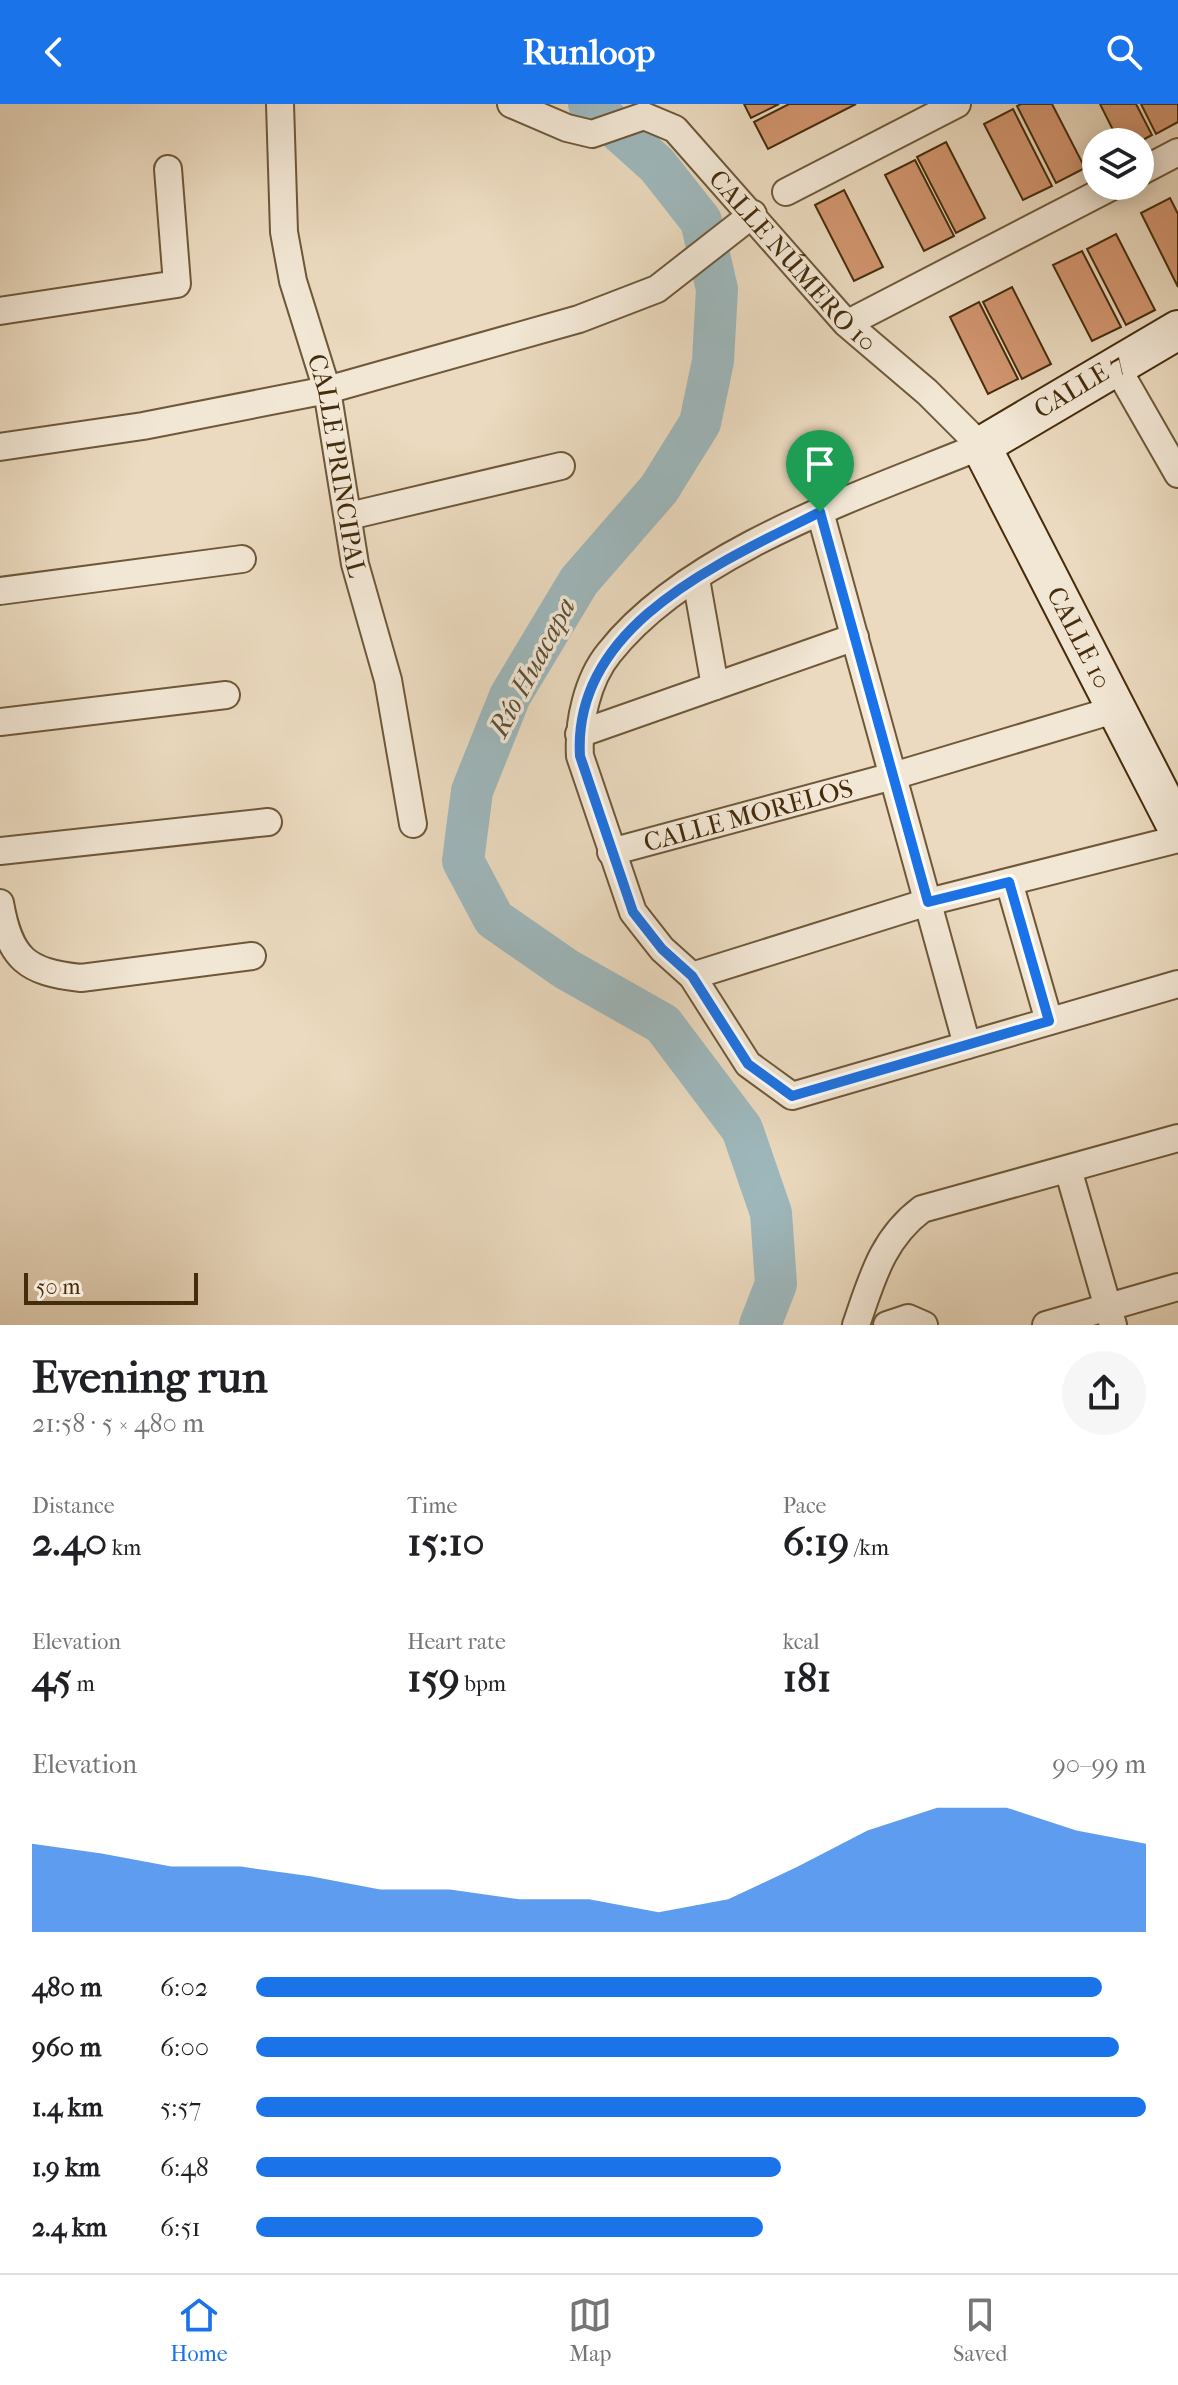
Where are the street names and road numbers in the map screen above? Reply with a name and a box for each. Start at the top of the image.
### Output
street label: CALLE NÚMERO 10 [703,163,883,358]
street label: CALLE 7 [1028,347,1130,425]
street label: CALLE PRINCIPAL [301,350,374,581]
street label: CALLE 10 [1040,581,1119,694]
street label: CALLE MORELOS [640,772,856,858]

